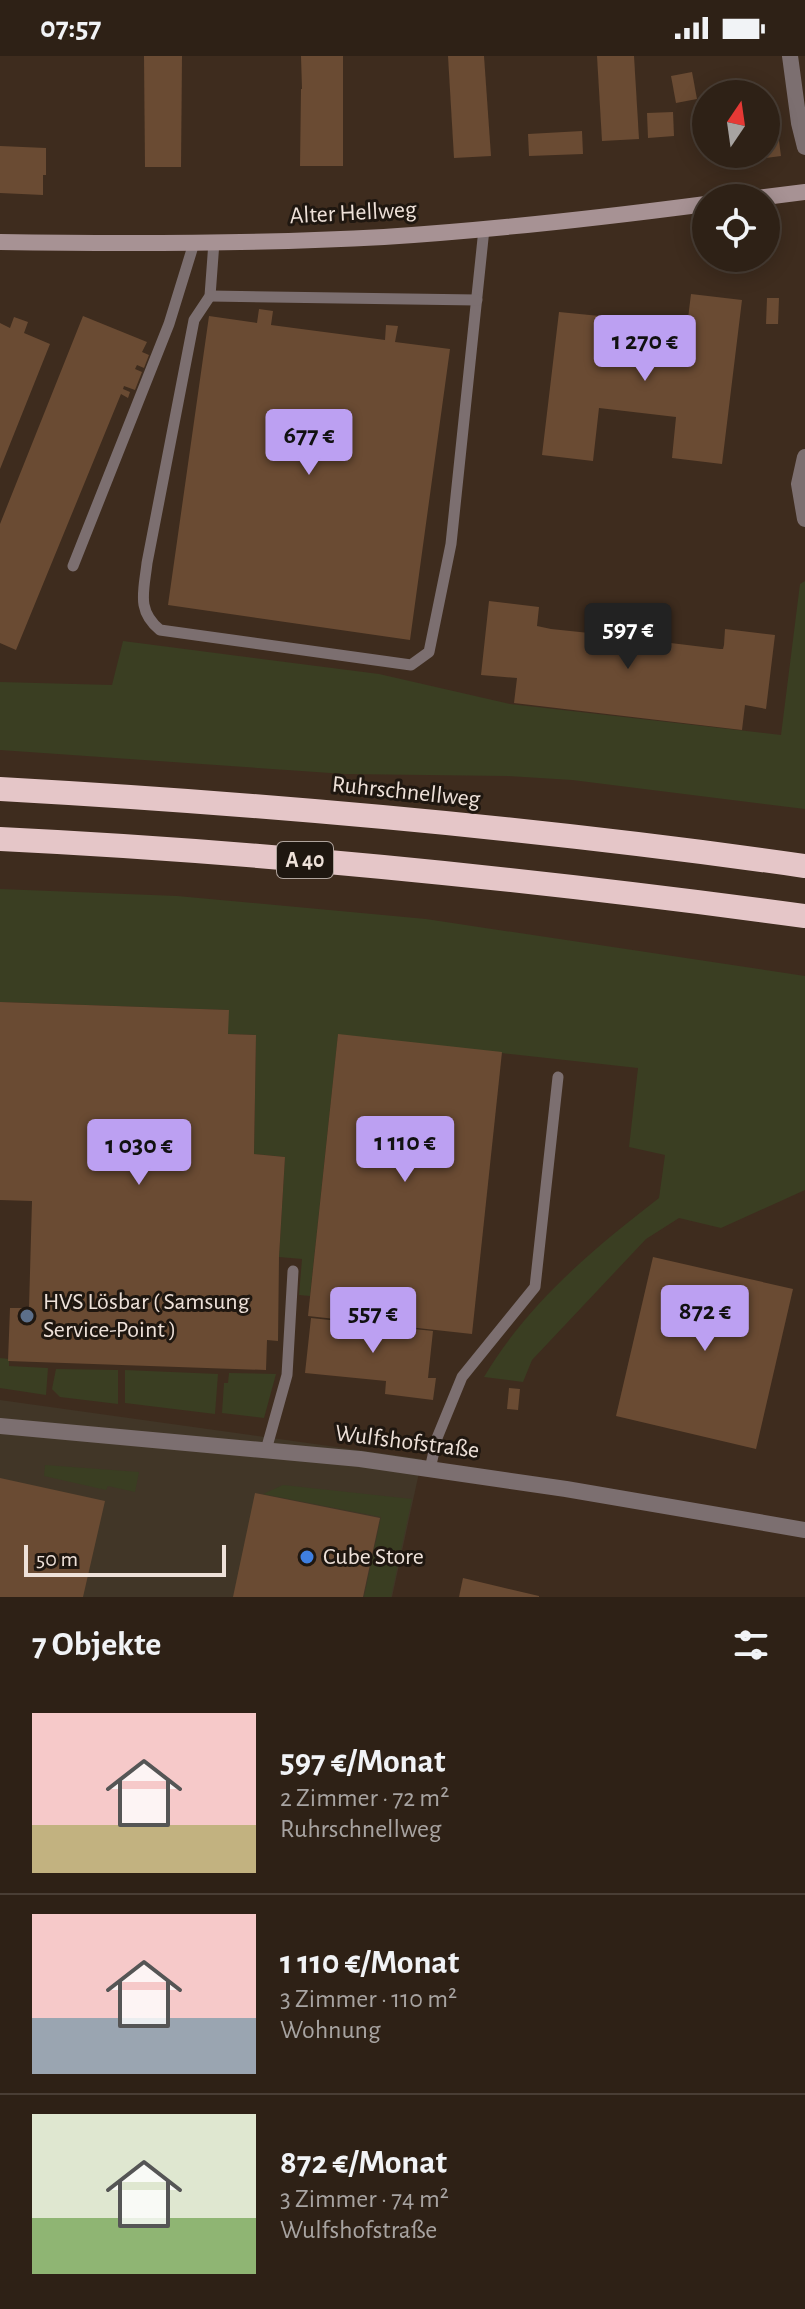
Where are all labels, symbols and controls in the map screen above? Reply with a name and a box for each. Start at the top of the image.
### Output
text: 07:57 [40,13,101,43]
north arrow [692,80,780,168]
map controls [692,80,780,272]
button: locate [692,184,780,272]
street label: Alter Hellweg [289,198,417,228]
pin: 1 270 € [571,315,719,383]
text: 1 270 € [612,328,678,354]
pin: 677 € [253,409,365,477]
text: 677 € [283,422,335,448]
pin: 597 € [572,603,684,671]
text: 597 € [602,616,654,642]
street label: Ruhrschnellweg [331,772,482,812]
road number: A 40 [277,842,333,878]
pin: 1 110 € [331,1116,479,1184]
pin: 1 030 € [65,1119,213,1187]
text: 1 110 € [374,1129,436,1155]
text: 1 030 € [105,1132,173,1158]
pin: 872 € [649,1285,761,1353]
pin: 557 € [317,1287,429,1355]
place label: HVS Lösbar ( Samsung Service-Point ) [43,1290,250,1342]
text: 872 € [679,1298,731,1324]
text: 557 € [348,1300,398,1326]
marker: HVS Lösbar ( Samsung Service-Point ) [18,1307,36,1325]
street label: Wulfshofstraße [334,1421,480,1463]
scale bar [24,1541,226,1577]
place label: Cube Store [323,1545,424,1569]
text: 50 m [36,1548,78,1570]
marker: Cube Store [298,1548,316,1566]
icon: filters [729,1623,773,1667]
text: 7 Objekte [32,1628,161,1662]
icon: home [96,1745,192,1841]
text: 597 €/Monat [280,1745,445,1779]
text: 2 Zimmer · 72 m² [280,1785,449,1811]
text: Ruhrschnellweg [280,1816,442,1842]
icon: home [96,1946,192,2042]
text: 1 110 €/Monat [280,1946,459,1980]
text: 3 Zimmer · 110 m² [280,1986,457,2012]
text: Wohnung [280,2017,381,2043]
icon: home [96,2146,192,2242]
text: 872 €/Monat [280,2146,447,2180]
text: 3 Zimmer · 74 m² [280,2186,449,2212]
text: Wulfshofstraße [280,2217,437,2243]

